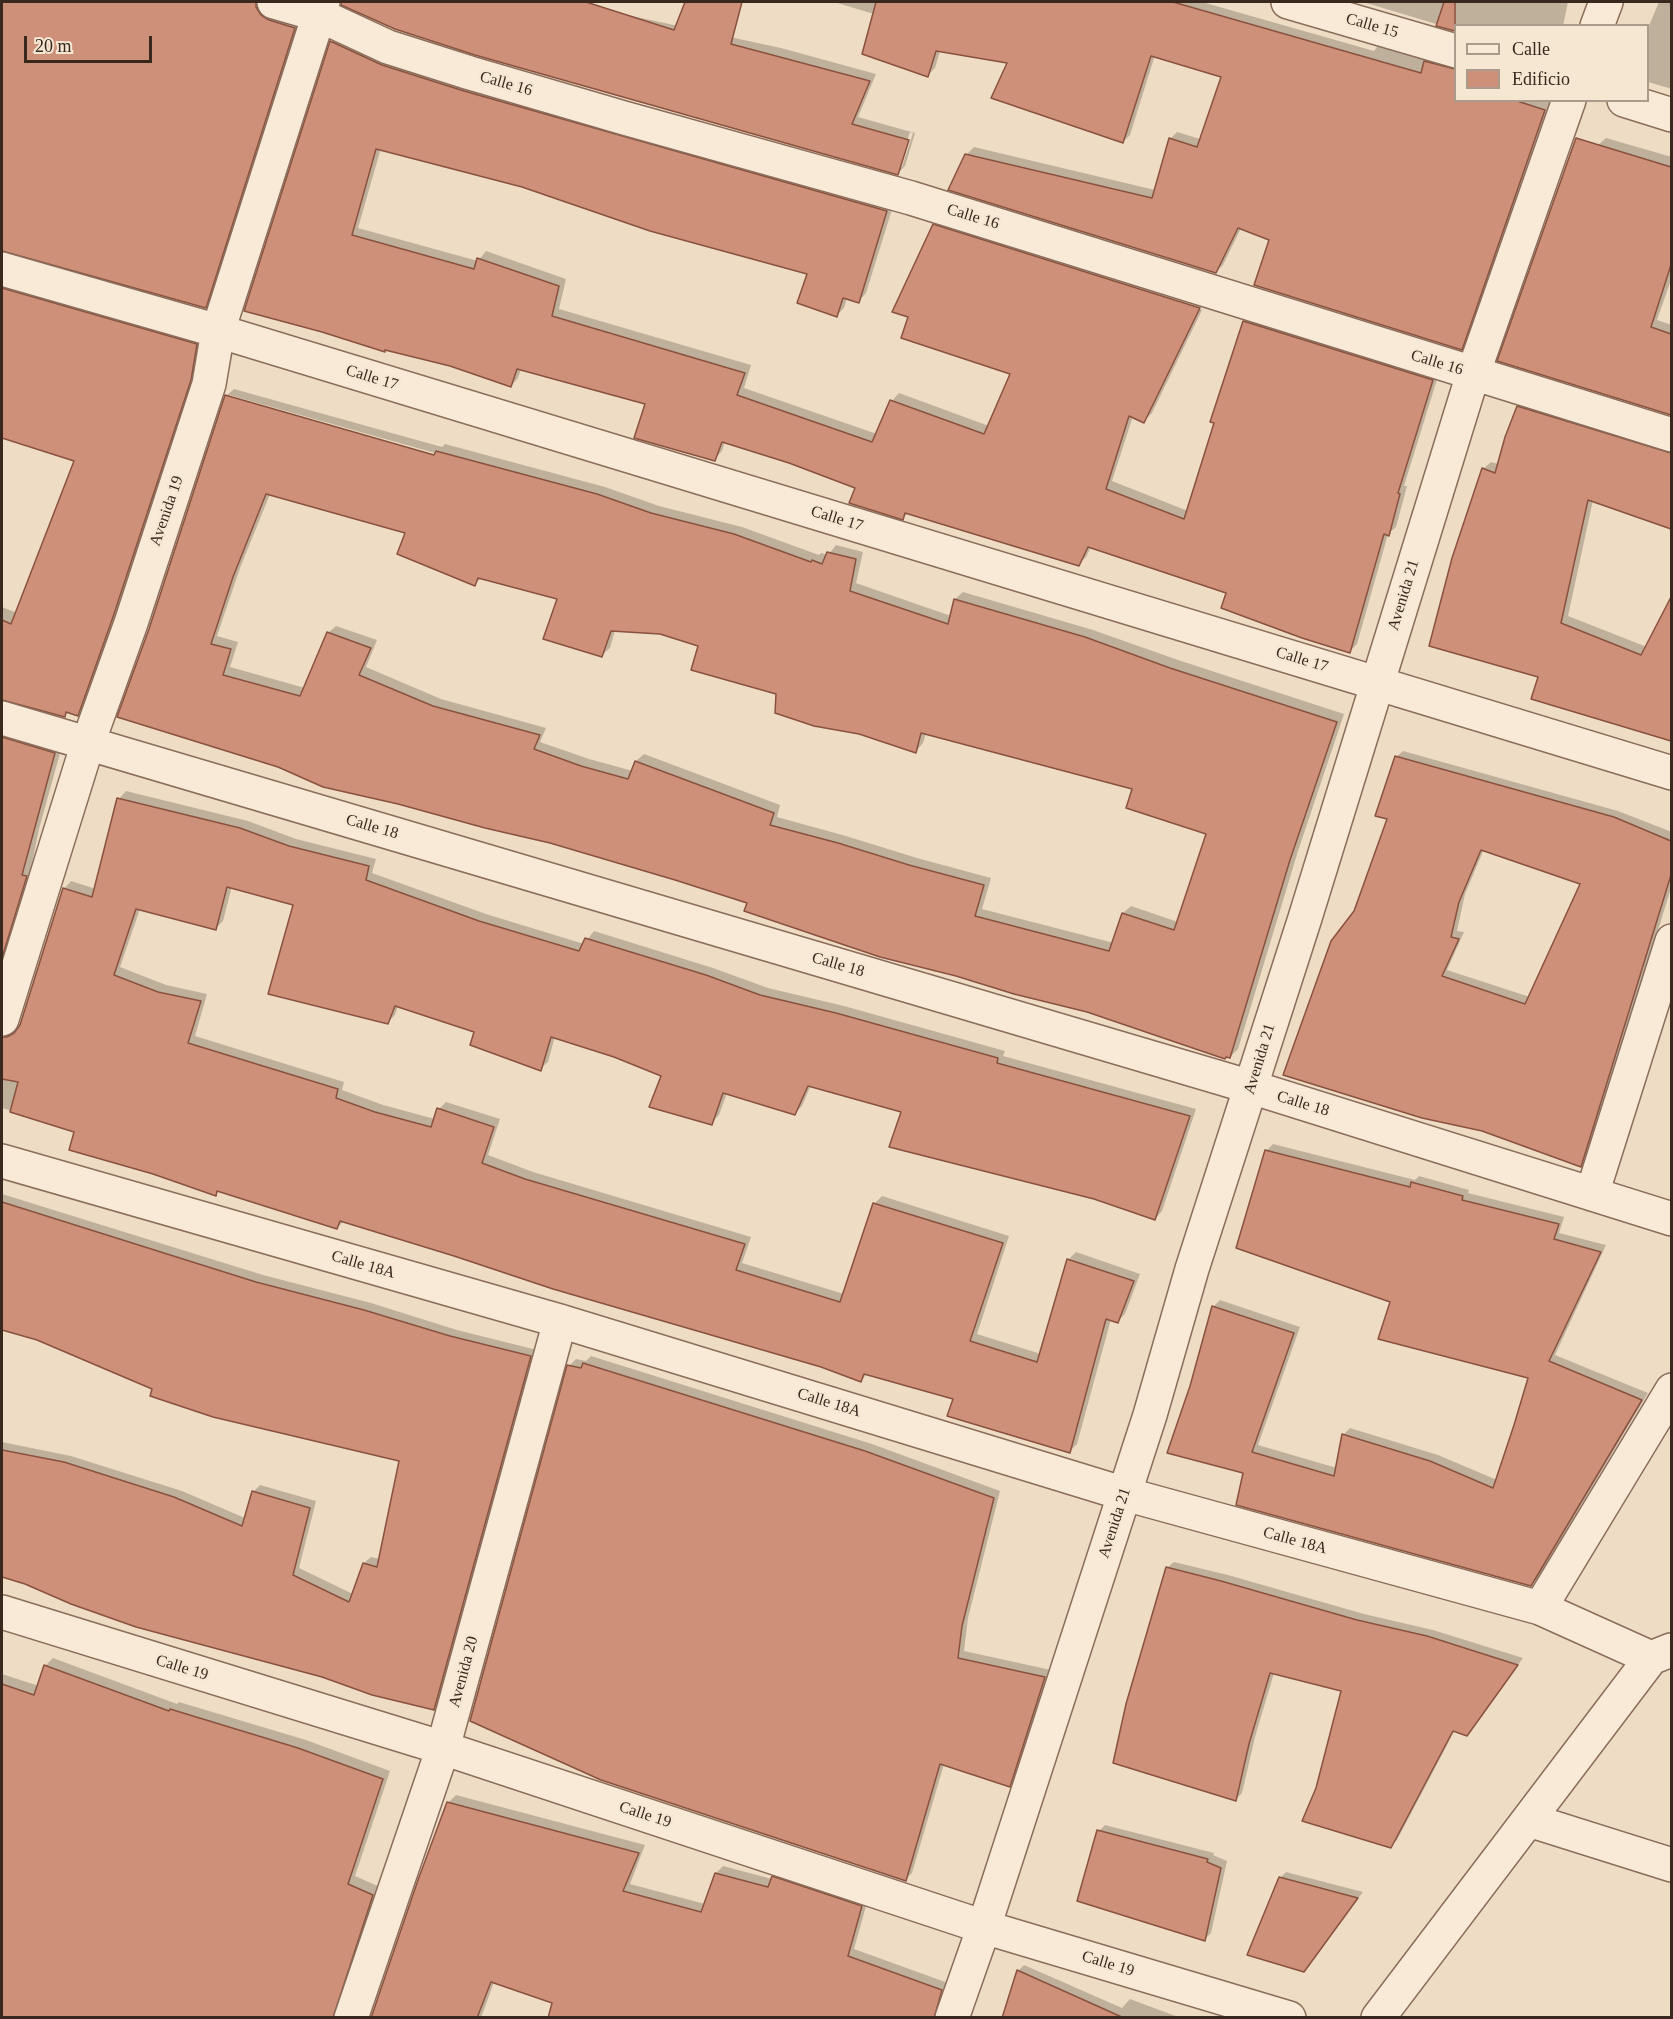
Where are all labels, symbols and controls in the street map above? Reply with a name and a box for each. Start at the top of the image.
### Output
street label: Calle 15 [1344,9,1400,43]
scale bar [27,24,154,62]
legend [1454,24,1649,102]
text: 20 m [35,36,72,56]
text: Calle [1512,39,1550,59]
street label: Calle 16 [478,67,534,101]
text: Edificio [1512,69,1570,89]
street label: Calle 16 [944,200,1002,234]
street label: Calle 16 [1408,346,1466,380]
street label: Calle 17 [343,361,401,395]
street label: Avenida 19 [146,473,188,549]
street label: Calle 17 [808,502,866,536]
street label: Avenida 21 [1384,557,1424,633]
street label: Calle 17 [1273,643,1331,677]
street label: Calle 18 [344,810,400,844]
street label: Calle 18 [810,948,866,982]
street label: Avenida 21 [1240,1021,1280,1097]
street label: Calle 18 [1274,1087,1332,1121]
street label: Calle 18A [329,1247,397,1283]
street label: Calle 18A [795,1384,863,1422]
street label: Avenida 21 [1095,1485,1135,1561]
street label: Calle 18A [1261,1523,1329,1559]
street label: Avenida 20 [445,1634,483,1710]
street label: Calle 19 [153,1651,211,1685]
street label: Calle 19 [616,1798,674,1832]
street label: Calle 19 [1079,1947,1137,1981]

